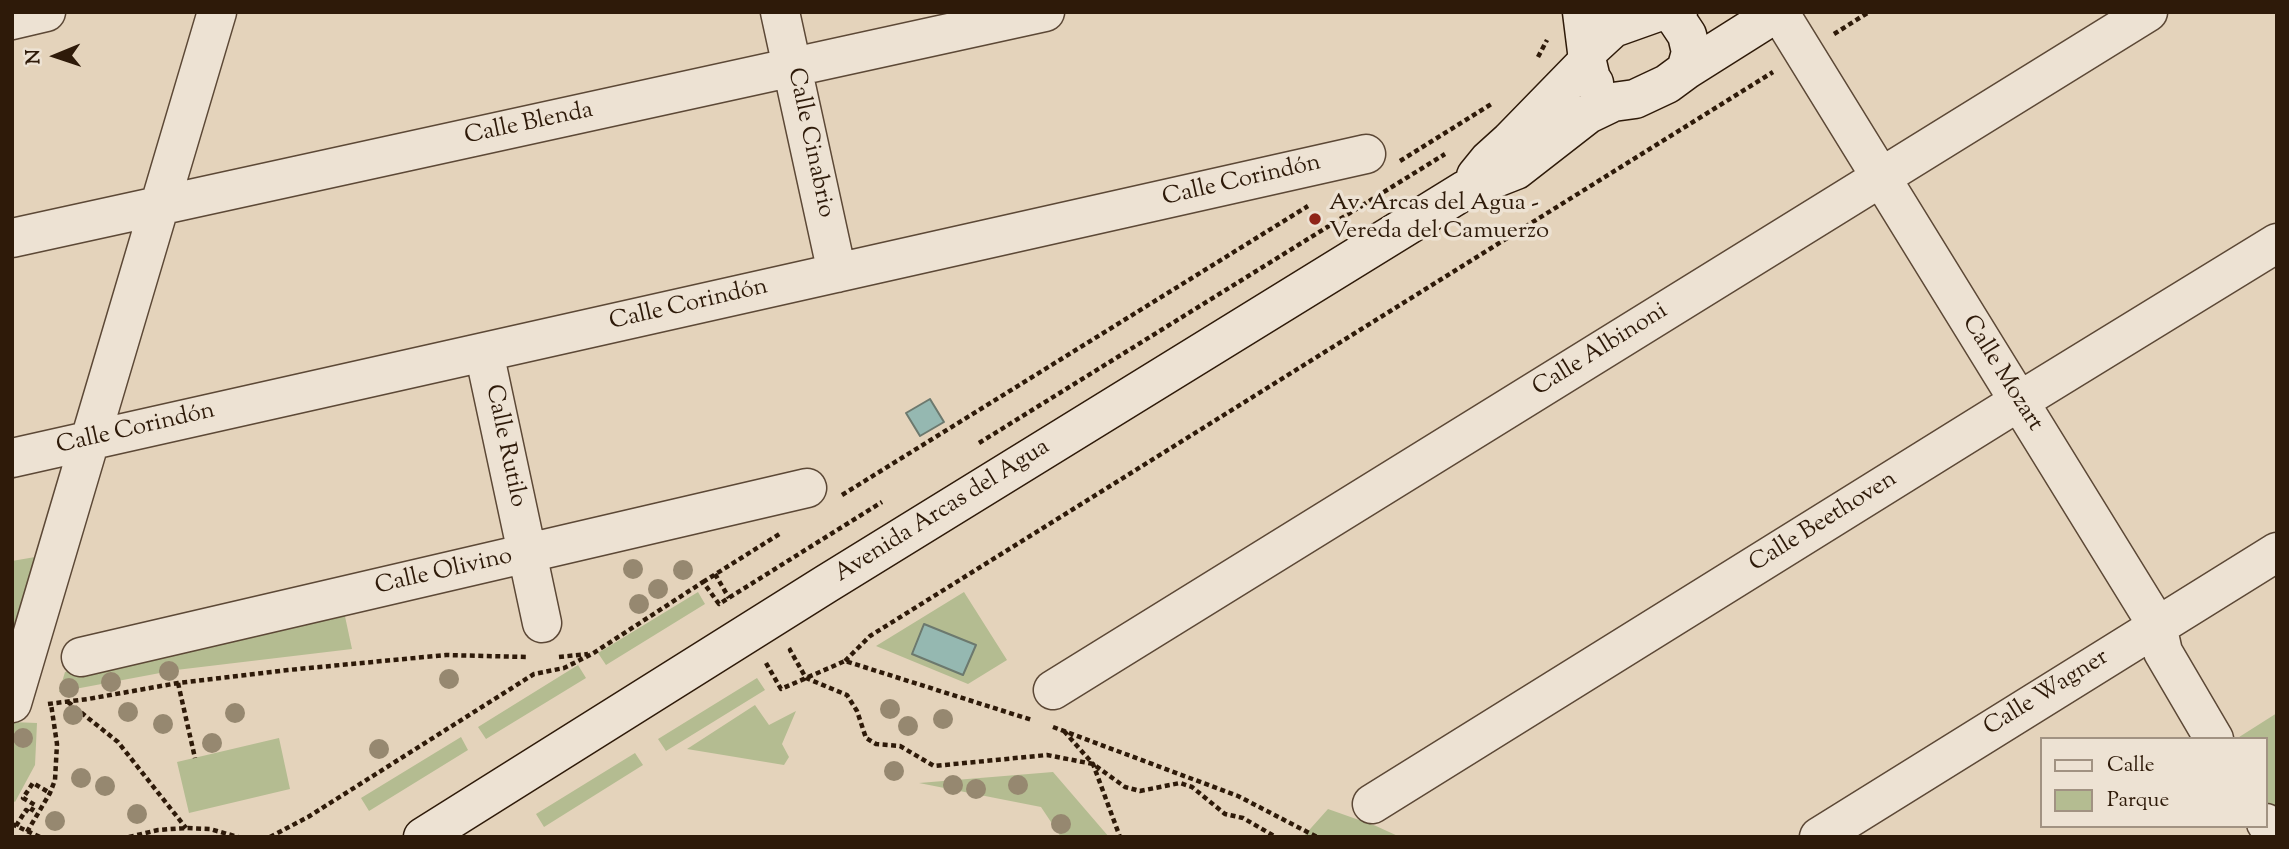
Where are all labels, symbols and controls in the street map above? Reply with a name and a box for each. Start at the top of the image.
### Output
north arrow [21,21,91,91]
text: N [21,49,48,65]
street label: Calle Cinabrio [779,66,839,220]
street label: Calle Blenda [462,97,596,153]
street label: Calle Corindón [1160,150,1324,214]
place label: Av. Arcas del Agua - Vereda del Camuerzo [1329,191,1549,247]
marker: Av. Arcas del Agua - Vereda del Camuerzo [1307,211,1323,227]
street label: Calle Corindón [607,274,771,338]
street label: Calle Albinoni [1528,298,1674,404]
street label: Calle Mozart [1954,311,2048,437]
street label: Calle Rutilo [477,382,531,510]
street label: Calle Corindón [54,398,218,462]
street label: Avenida Arcas del Agua [830,434,1056,590]
street label: Calle Beethoven [1745,466,1903,580]
street label: Calle Olivino [373,543,515,603]
street label: Calle Wagner [1979,644,2115,744]
legend [2040,737,2268,828]
text: Calle [2107,751,2155,781]
text: Parque [2107,786,2169,816]

